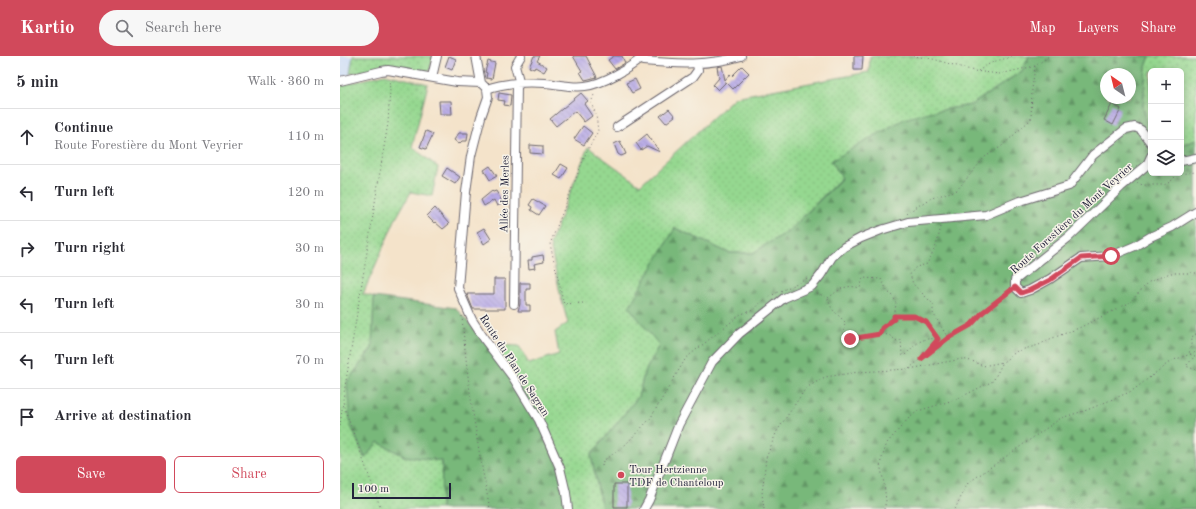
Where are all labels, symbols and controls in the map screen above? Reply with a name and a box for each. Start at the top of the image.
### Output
search box [99,10,379,46]
icon: search [113,17,135,39]
text: Kartio [20,19,75,38]
text: Search here [145,21,221,36]
text: Map [1030,21,1056,35]
text: Layers [1078,21,1119,35]
text: Share [1141,21,1176,35]
north arrow [1100,68,1136,104]
map controls [1148,68,1184,176]
button: + [1148,68,1184,104]
text: 5 min [16,74,59,91]
text: Walk · 360 m [247,75,324,88]
button: − [1148,104,1184,140]
text: Continue [54,121,113,136]
icon: ahead [16,126,38,148]
text: 110 m [287,130,324,143]
text: Route Forestière du Mont Veyrier [54,139,243,152]
button: layers [1148,140,1184,176]
street label: Allée des Merles [499,155,512,233]
street label: Route Forestière du Mont Veyrier [1009,161,1135,277]
icon: left [16,182,38,204]
text: Turn left [54,185,114,200]
text: 120 m [287,186,324,199]
icon: right [16,238,38,260]
text: Turn right [54,241,125,256]
text: 30 m [295,242,324,255]
route start [1102,247,1120,265]
icon: left [16,294,38,316]
text: Turn left [54,297,114,312]
text: 30 m [295,298,324,311]
street label: Route du Plan de Sagran [477,313,551,419]
route end [841,330,859,348]
icon: left [16,350,38,372]
text: Turn left [54,353,114,368]
text: 70 m [295,354,324,367]
icon: arrive [16,406,38,428]
text: Arrive at destination [54,409,192,424]
button: Save [16,456,166,493]
button: Share [174,456,324,493]
place label: Tour Hertzienne TDF de Chanteloup [629,465,724,489]
marker: Tour Hertzienne TDF de Chanteloup [616,470,626,480]
scale bar [352,481,451,500]
text: 100 m [358,484,389,495]

